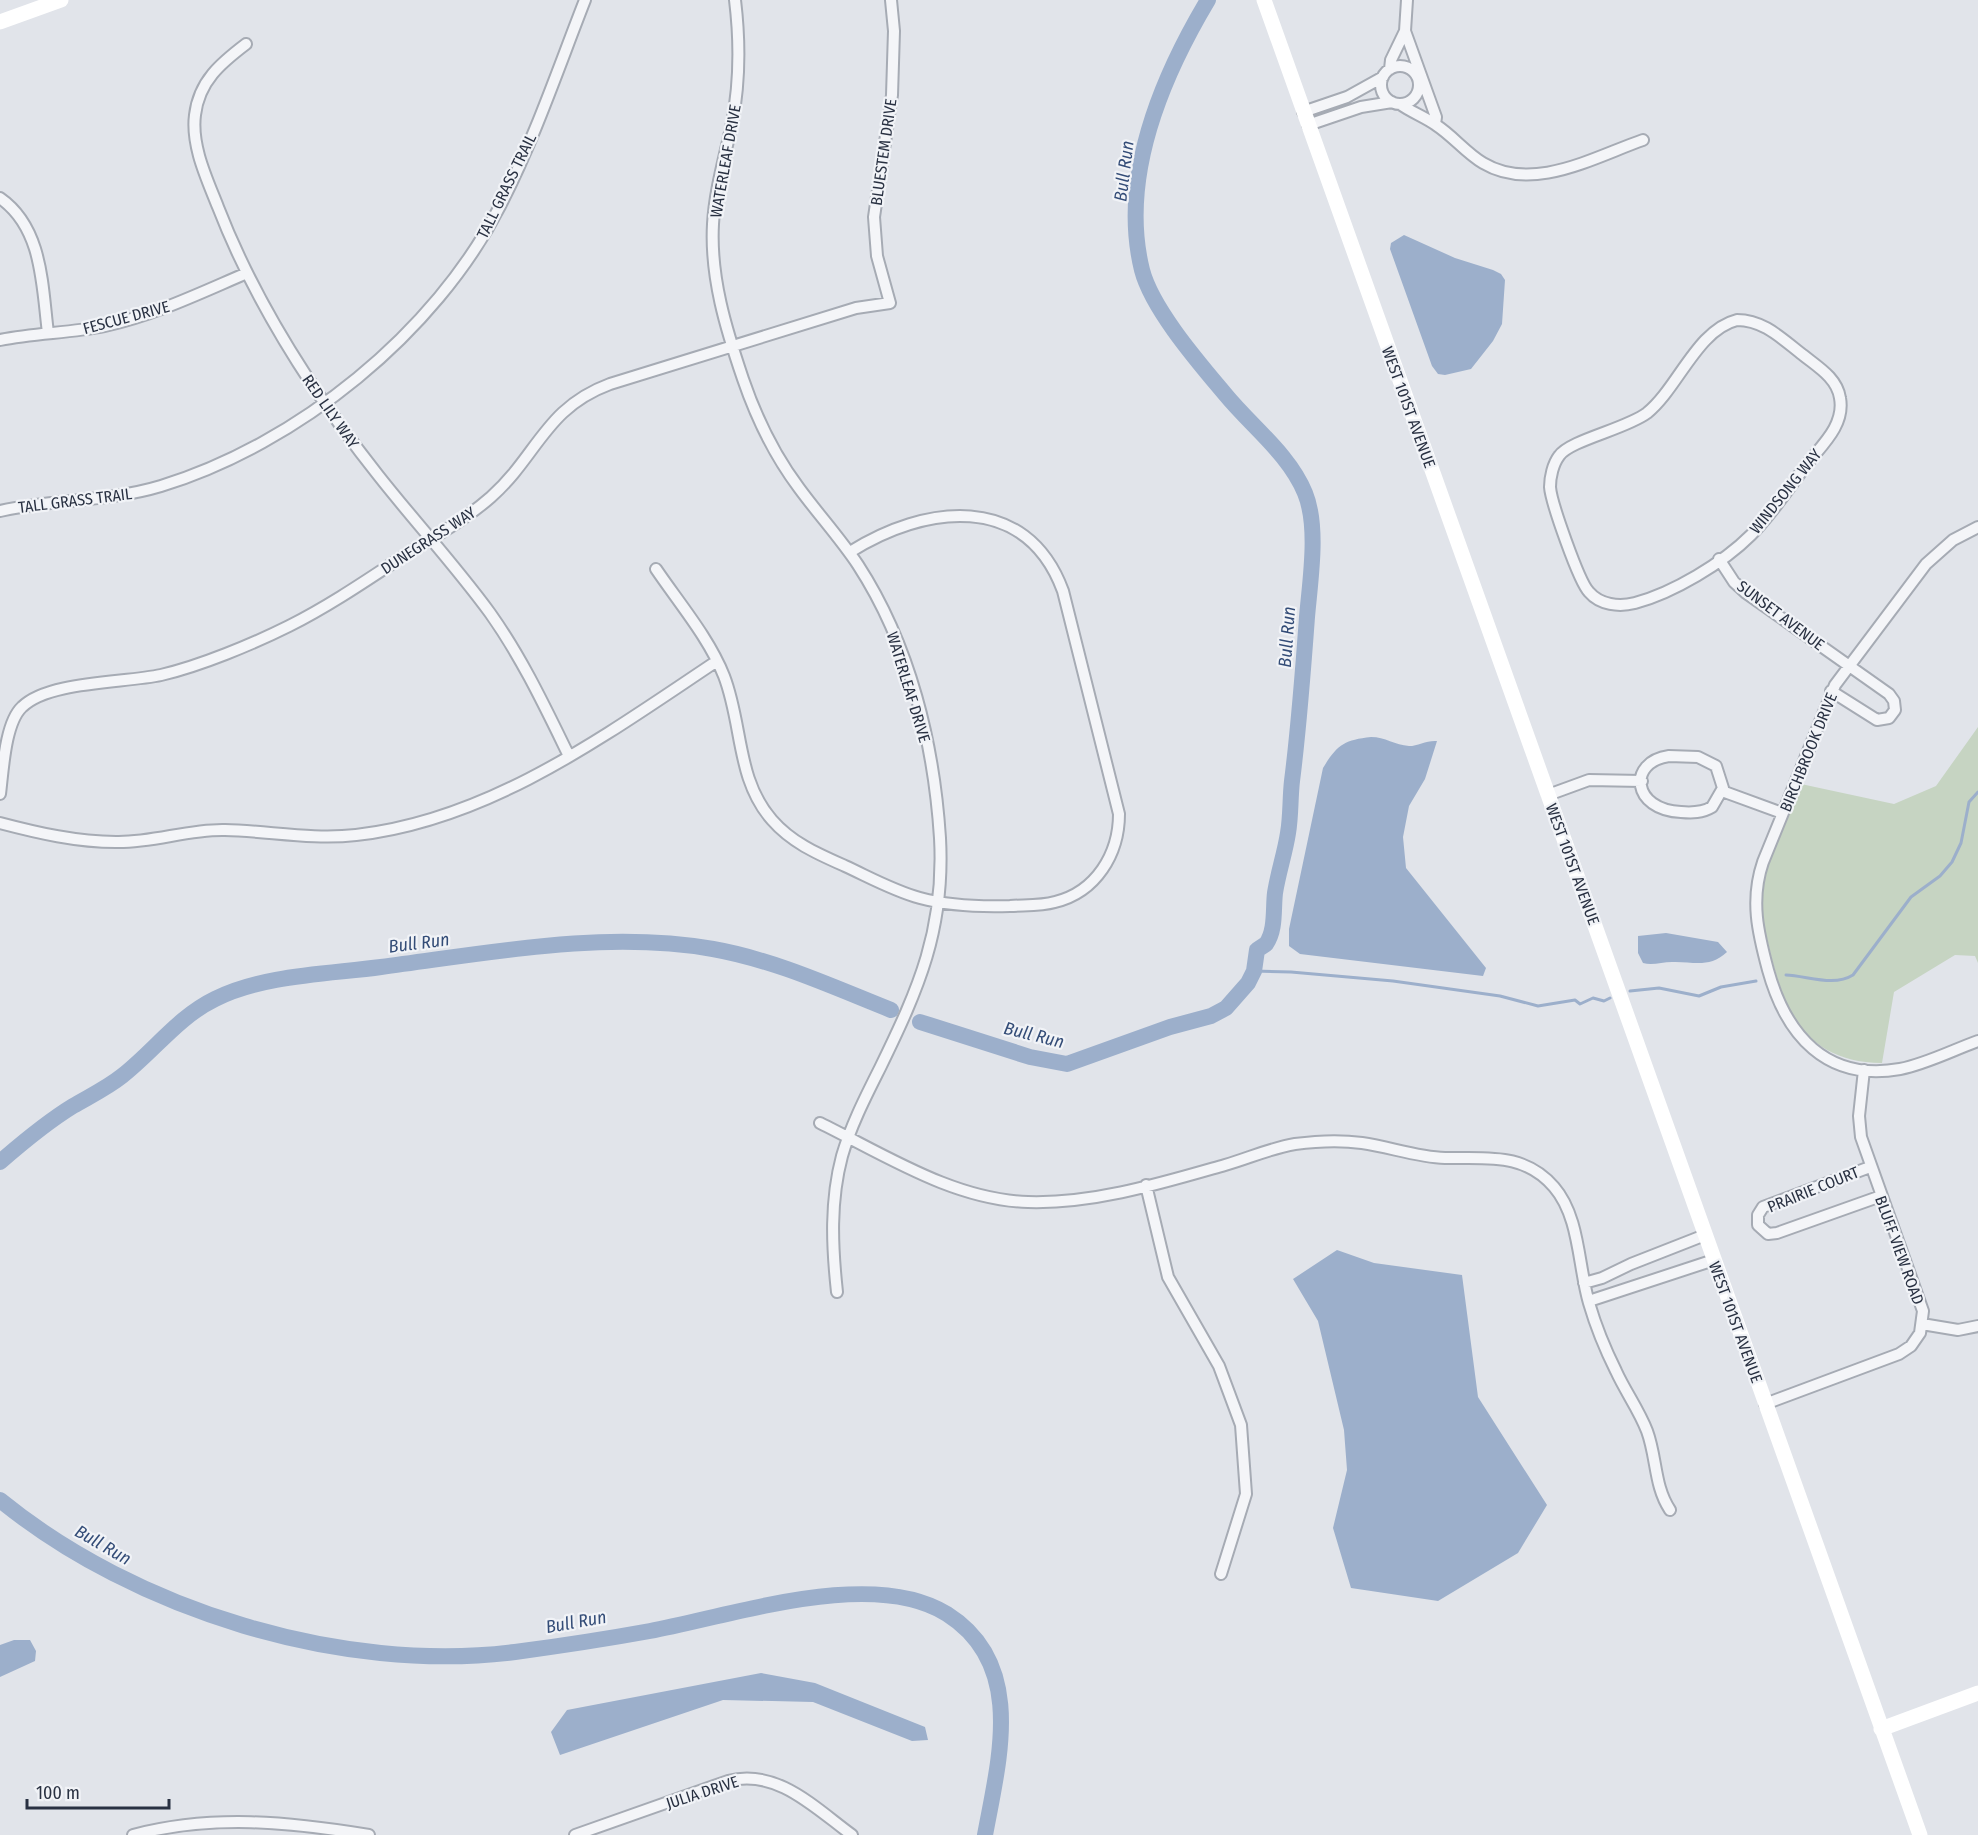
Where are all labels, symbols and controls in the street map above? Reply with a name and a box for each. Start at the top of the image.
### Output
street label: BLUESTEM DRIVE [867,97,900,207]
street label: WATERLEAF DRIVE [706,103,745,219]
street label: TALL GRASS TRAIL [473,131,540,242]
water label: Bull Run [1109,139,1139,203]
street label: FESCUE DRIVE [81,297,171,338]
street label: WEST 101ST AVENUE [1378,344,1439,470]
street label: RED LILY WAY [298,371,363,452]
street label: WINDSONG WAY [1745,445,1825,537]
street label: TALL GRASS TRAIL [17,484,133,517]
street label: DUNEGRASS WAY [377,503,479,578]
street label: SUNSET AVENUE [1733,576,1828,654]
water label: Bull Run [1274,606,1300,668]
street label: WATERLEAF DRIVE [883,629,934,745]
street label: BIRCHBROOK DRIVE [1776,690,1841,815]
street label: WEST 101ST AVENUE [1542,801,1603,927]
water label: Bull Run [387,928,451,958]
water label: Bull Run [1002,1017,1066,1053]
street label: PRAIRIE COURT [1765,1162,1862,1216]
street label: BLUFF VIEW ROAD [1871,1193,1928,1307]
street label: WEST 101ST AVENUE [1705,1259,1766,1385]
water label: Bull Run [71,1520,135,1570]
water label: Bull Run [544,1606,608,1638]
scale bar [27,1772,170,1810]
street label: JULIA DRIVE [664,1772,741,1813]
text: 100 m [36,1782,80,1804]

